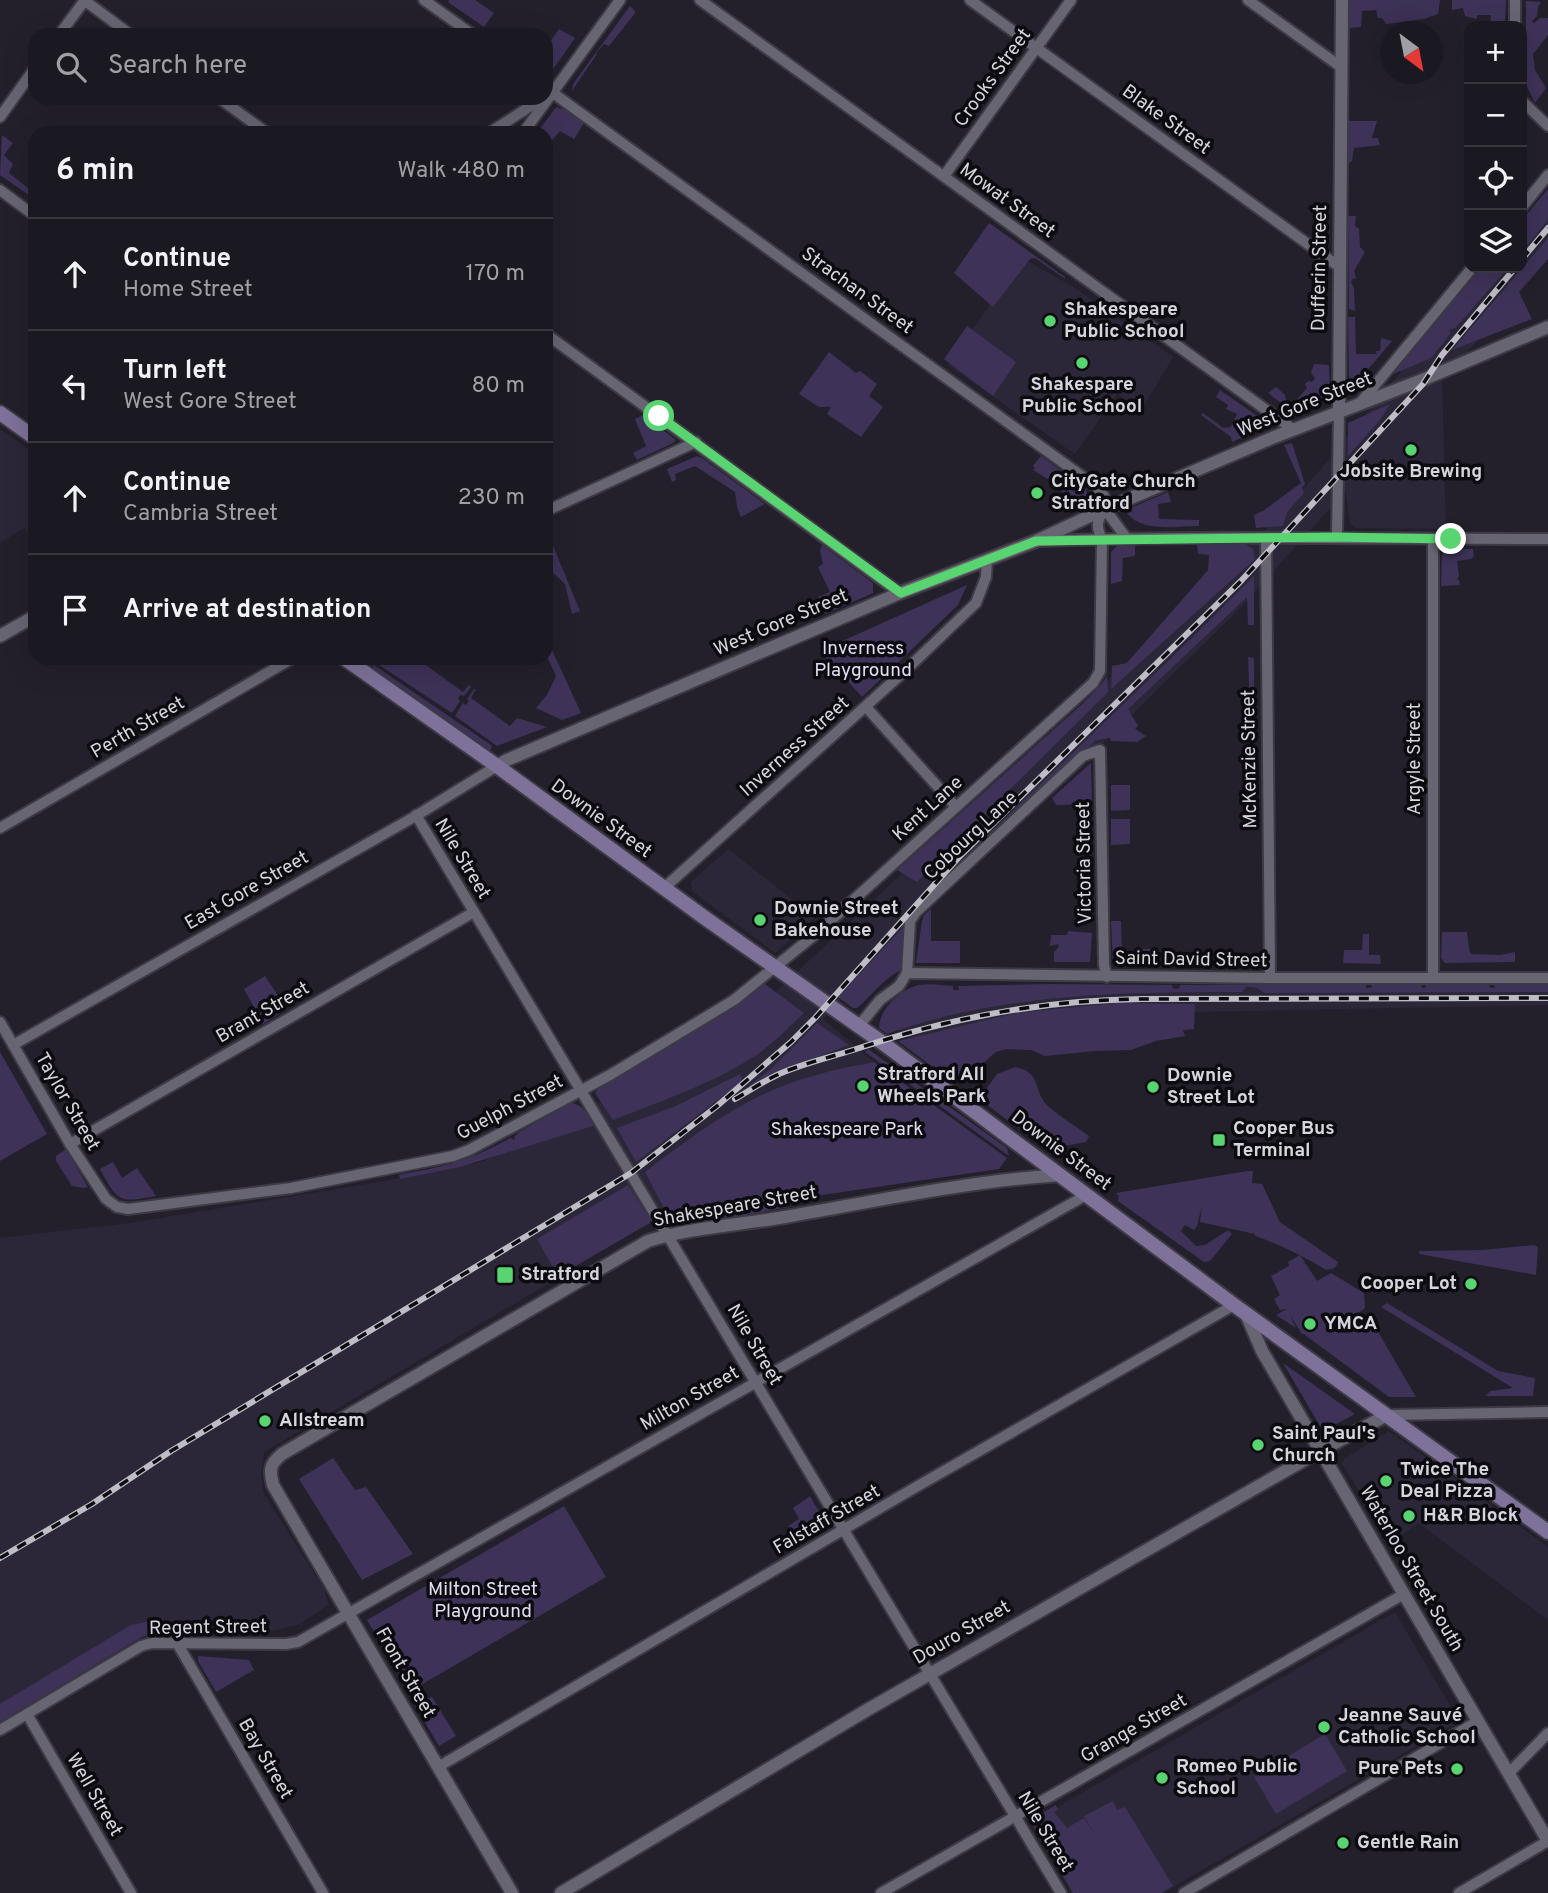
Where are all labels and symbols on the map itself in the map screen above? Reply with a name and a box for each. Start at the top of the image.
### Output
north arrow [1380,21,1443,84]
street label: Crooks Street [949,24,1037,132]
street label: Blake Street [1117,80,1215,160]
street label: Mowat Street [954,158,1060,244]
street label: Dufferin Street [1307,205,1333,331]
street label: Strachan Street [796,242,918,340]
place label: Shakespeare Public School [1064,298,1184,344]
marker: Shakespeare Public School [1042,313,1058,329]
marker: Shakespare Public School [1074,355,1090,371]
street label: West Gore Street [1234,367,1376,443]
place label: Shakespare Public School [1022,373,1142,419]
route start [643,400,674,431]
marker: Jobsite Brewing [1403,442,1419,458]
place label: Jobsite Brewing [1340,460,1482,484]
place label: CityGate Church Stratford [1051,470,1196,516]
marker: CityGate Church Stratford [1029,485,1045,501]
route end [1435,523,1466,554]
street label: West Gore Street [710,584,852,662]
park label: Inverness Playground [814,637,912,683]
street label: McKenzie Street [1237,689,1263,829]
street label: Perth Street [87,692,189,764]
street label: Inverness Street [735,692,855,802]
street label: Argyle Street [1403,703,1427,815]
street label: Kent Lane [888,771,968,847]
street label: Downie Street [546,774,656,864]
street label: Cobourg Lane [919,786,1023,886]
street label: Victoria Street [1072,801,1098,925]
street label: Nile Street [428,814,496,904]
street label: East Gore Street [181,846,313,936]
place label: Downie Street Bakehouse [774,897,898,943]
marker: Downie Street Bakehouse [752,912,768,928]
street label: Saint David Street [1114,947,1268,973]
street label: Brant Street [212,977,314,1049]
street label: Taylor Street [29,1049,105,1155]
place label: Stratford All Wheels Park [877,1063,987,1109]
place label: Downie Street Lot [1167,1064,1255,1110]
street label: Guelph Street [453,1070,567,1146]
marker: Stratford All Wheels Park [855,1078,871,1094]
marker: Downie Street Lot [1145,1079,1161,1095]
street label: Downie Street [1006,1106,1116,1196]
place label: Cooper Bus Terminal [1233,1117,1335,1163]
park label: Shakespeare Park [771,1118,923,1142]
marker: Cooper Bus Terminal [1211,1132,1227,1148]
street label: Shakespeare Street [651,1181,819,1233]
place label: Stratford [521,1263,600,1287]
marker: Stratford [495,1265,515,1285]
place label: Cooper Lot [1360,1272,1457,1296]
marker: Cooper Lot [1463,1276,1479,1292]
street label: Nile Street [721,1300,787,1390]
place label: YMCA [1324,1312,1378,1336]
marker: YMCA [1302,1316,1318,1332]
street label: Milton Street [636,1361,744,1437]
place label: Allstream [279,1409,365,1433]
marker: Allstream [257,1413,273,1429]
place label: Saint Paul's Church [1272,1422,1376,1468]
marker: Saint Paul's Church [1250,1437,1266,1453]
place label: Twice The Deal Pizza [1400,1458,1493,1504]
marker: Twice The Deal Pizza [1378,1473,1394,1489]
street label: Falstaff Street [769,1480,885,1560]
street label: Waterloo Street South [1354,1482,1468,1656]
place label: H&R Block [1423,1504,1519,1528]
marker: H&R Block [1401,1508,1417,1524]
park label: Milton Street Playground [428,1578,538,1624]
street label: Douro Street [909,1595,1015,1671]
street label: Regent Street [149,1615,267,1641]
street label: Front Street [369,1623,441,1723]
street label: Grange Street [1077,1689,1191,1769]
place label: Jeanne Sauvé Catholic School [1338,1704,1476,1750]
street label: Bay Street [232,1714,298,1804]
marker: Jeanne Sauvé Catholic School [1316,1719,1332,1735]
street label: Well Street [60,1749,128,1841]
place label: Romeo Public School [1176,1755,1298,1801]
place label: Pure Pets [1358,1757,1443,1781]
marker: Pure Pets [1449,1761,1465,1777]
marker: Romeo Public School [1154,1770,1170,1786]
street label: Nile Street [1011,1787,1079,1877]
place label: Gentle Rain [1357,1831,1459,1855]
marker: Gentle Rain [1335,1835,1351,1851]

